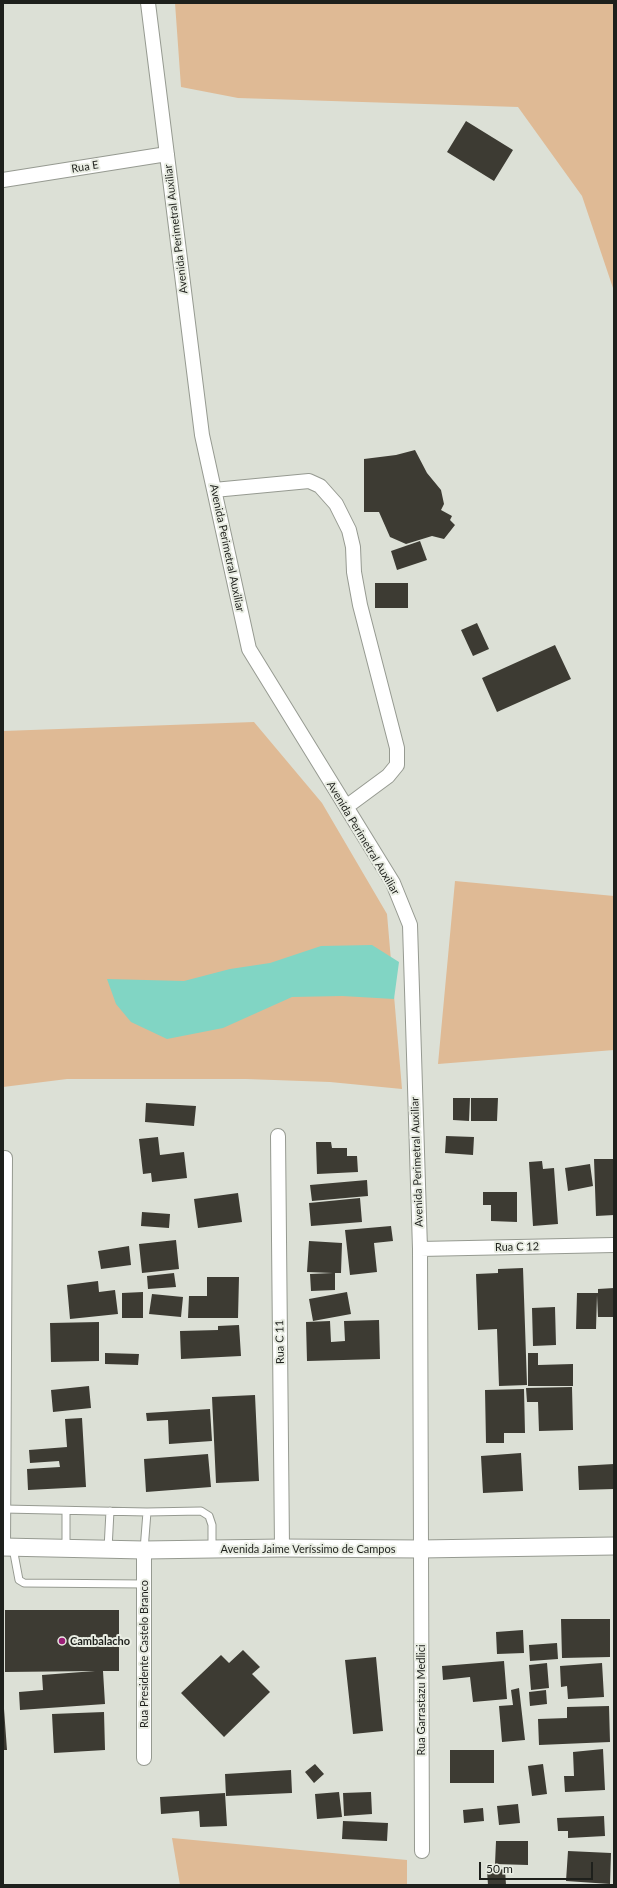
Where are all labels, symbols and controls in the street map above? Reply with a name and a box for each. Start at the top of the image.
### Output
street label: Rua E [70,158,100,176]
street label: Avenida Perimetral Auxiliar [162,164,190,294]
street label: Avenida Perimetral Auxiliar [207,483,247,613]
street label: Avenida Perimetral Auxiliar [324,779,402,897]
street label: Avenida Perimetral Auxiliar [408,1097,426,1227]
street label: Rua C 12 [495,1240,539,1254]
street label: Rua C 11 [273,1320,287,1364]
street label: Avenida Jaime Veríssimo de Campos [221,1542,395,1556]
street label: Rua Presidente Castelo Branco [137,1580,151,1728]
place label: Cambalacho [70,1634,130,1648]
marker: Cambalacho [57,1636,67,1646]
street label: Rua Garrastazu Medlici [414,1644,428,1756]
scale bar [481,1854,595,1880]
text: 50 m [486,1861,513,1876]

